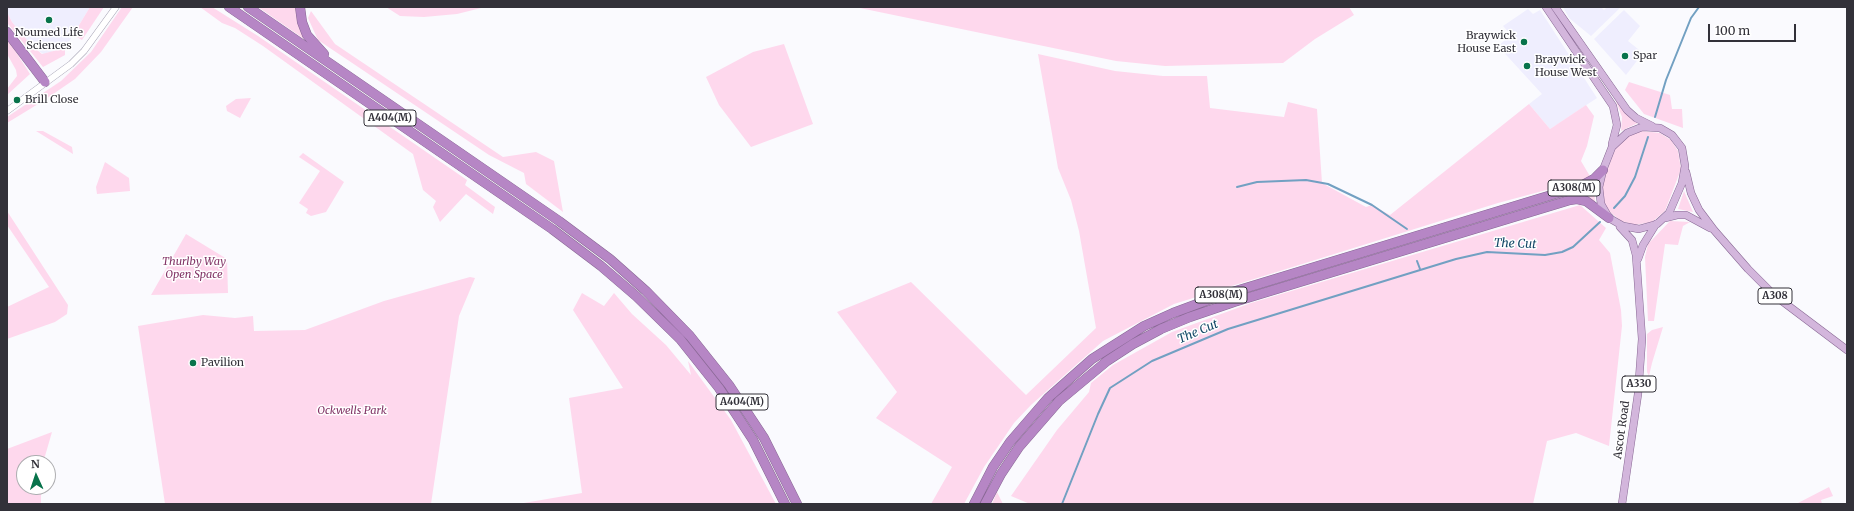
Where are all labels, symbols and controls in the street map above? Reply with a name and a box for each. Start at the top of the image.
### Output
marker: Noumed Life Sciences [44,15,54,25]
scale bar [1710,16,1798,42]
text: 100 m [1715,23,1750,38]
place label: Noumed Life Sciences [15,26,83,52]
place label: Braywick House East [1457,29,1516,55]
marker: Braywick House East [1519,37,1529,47]
place label: Spar [1633,49,1657,63]
marker: Spar [1620,51,1630,61]
place label: Braywick House West [1535,53,1597,79]
marker: Braywick House West [1522,61,1532,71]
place label: Brill Close [25,93,78,107]
marker: Brill Close [12,95,22,105]
road number: A404(M) [364,110,416,126]
road number: A308(M) [1548,180,1600,196]
water label: The Cut [1494,236,1536,252]
park label: Thurlby Way Open Space [162,255,226,281]
road number: A308(M) [1195,287,1247,303]
road number: A308 [1758,288,1792,304]
water label: The Cut [1176,317,1220,347]
place label: Pavilion [201,356,244,370]
marker: Pavilion [188,358,198,368]
road number: A330 [1622,376,1656,392]
road number: A404(M) [716,394,768,410]
street label: Ascot Road [1611,400,1633,460]
park label: Ockwells Park [317,404,387,418]
north arrow [16,455,56,495]
text: N [31,457,40,471]

